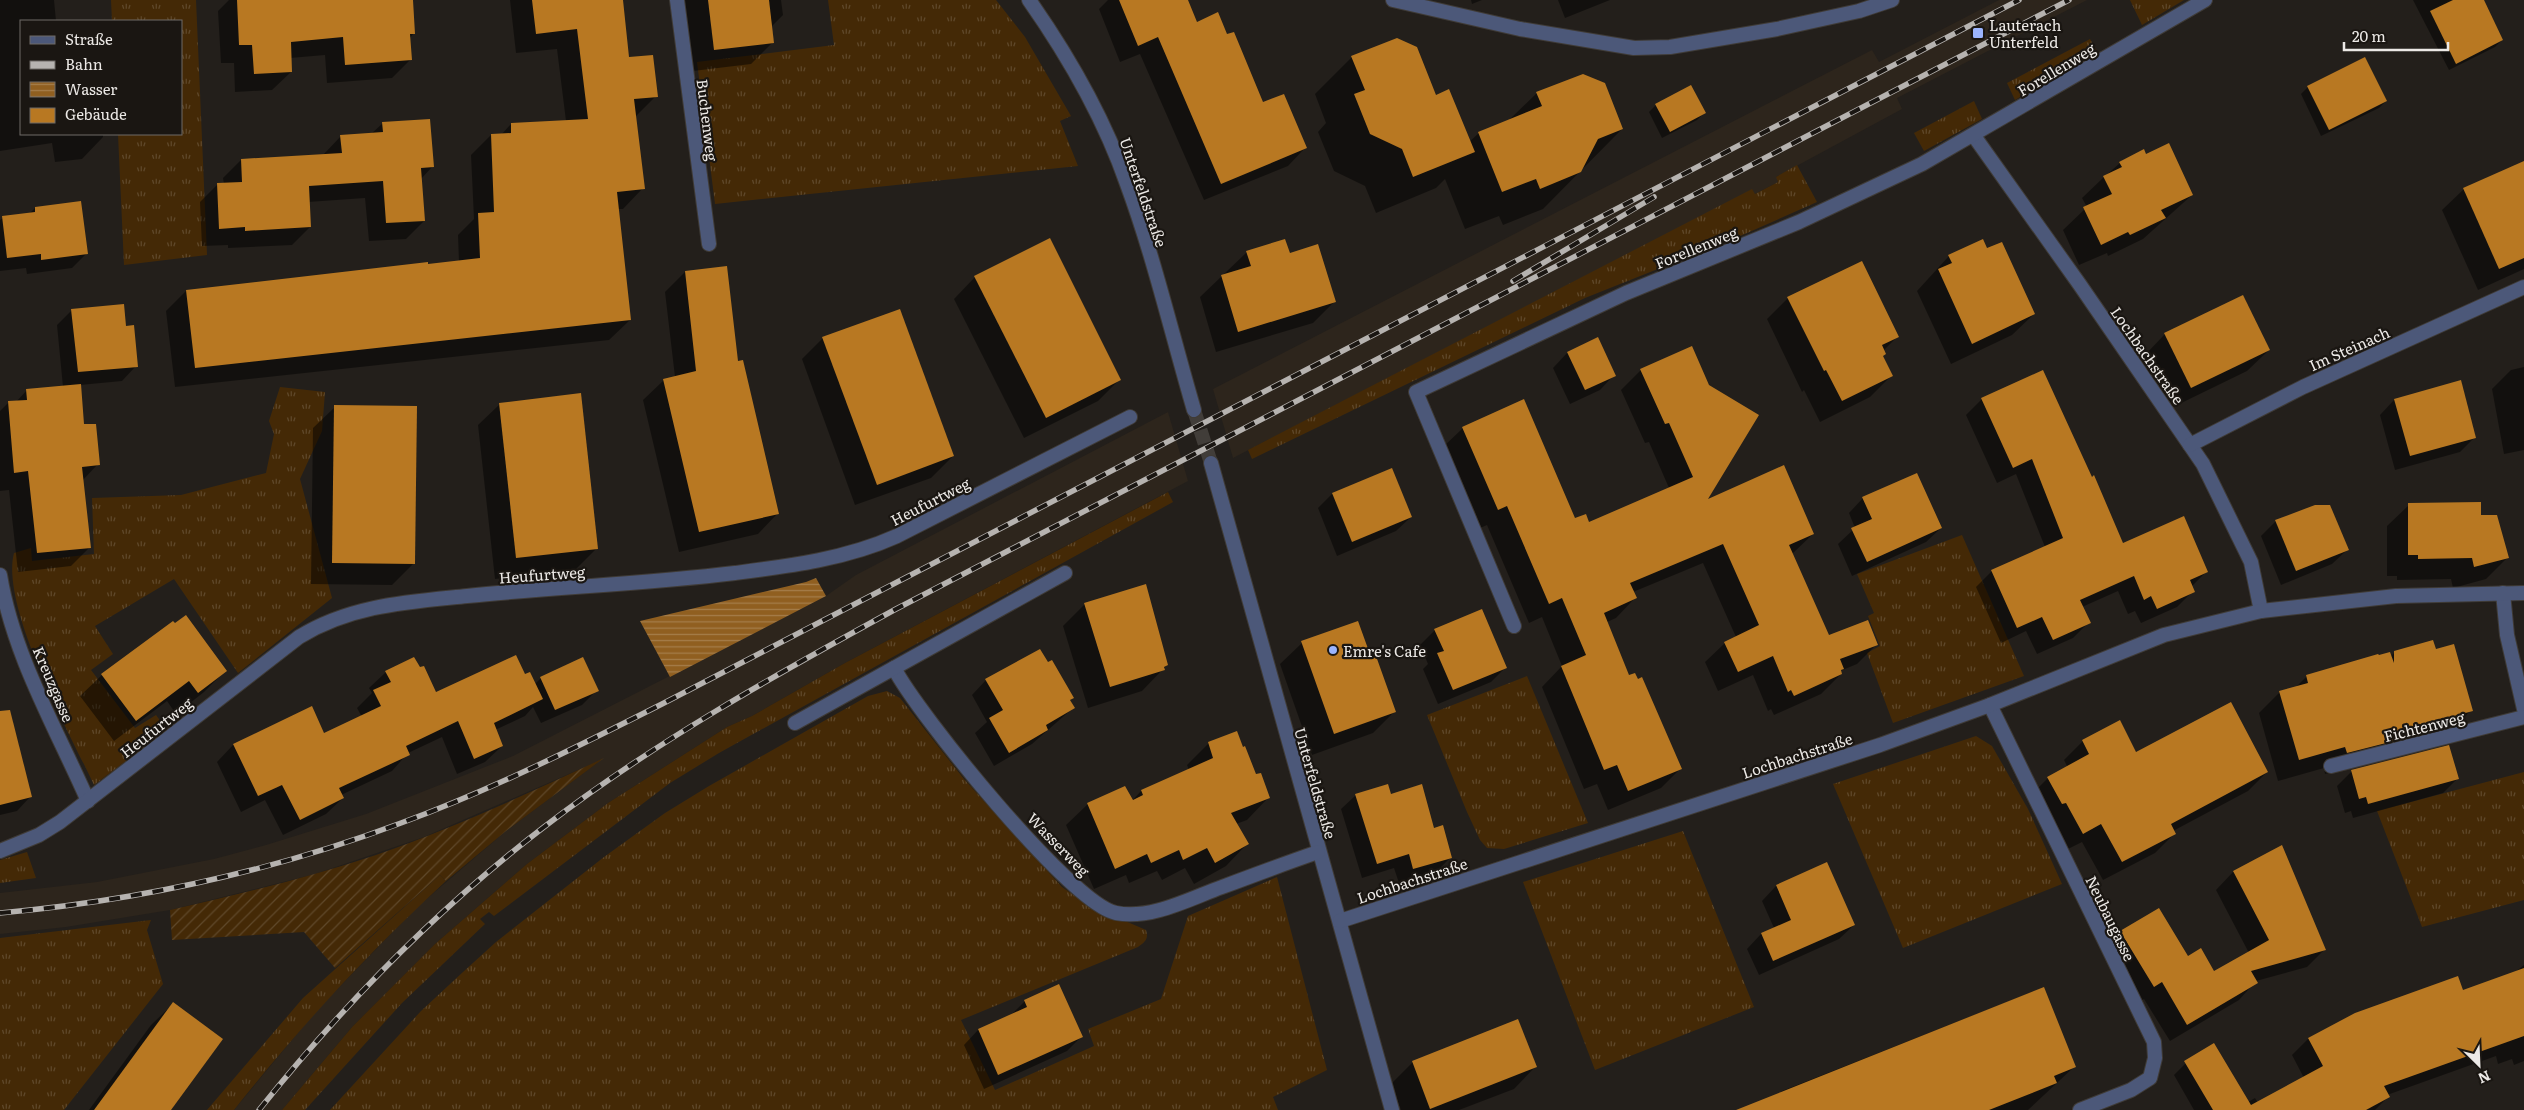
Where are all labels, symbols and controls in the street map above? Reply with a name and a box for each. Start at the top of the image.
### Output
place label: Lauterach Unterfeld [1989,13,2061,53]
legend [20,20,182,135]
scale bar [2344,20,2448,52]
text: 20 m [2352,24,2386,47]
marker: Lauterach Unterfeld [1971,26,1985,40]
text: Straße [65,27,113,50]
street label: Forellenweg [2013,36,2100,101]
text: Bahn [65,52,103,75]
text: Wasser [65,77,117,100]
street label: Buchenweg [692,78,725,163]
text: Gebäude [65,102,127,125]
street label: Unterfeldstraße [1114,134,1174,250]
street label: Forellenweg [1651,220,1741,274]
street label: Lochbachstraße [2106,301,2191,409]
street label: Im Steinach [2305,320,2393,376]
street label: Heufurtweg [886,471,974,531]
street label: Heufurtweg [498,559,587,588]
place label: Emre's Cafe [1343,639,1426,662]
street label: Kreuzgasse [28,643,80,726]
marker: Emre's Cafe [1327,644,1339,656]
street label: Heufurtweg [115,691,198,763]
street label: Fichtenweg [2381,705,2468,747]
street label: Unterfeldstraße [1289,725,1343,842]
street label: Lochbachstraße [1739,726,1855,784]
street label: Wasserweg [1023,807,1096,882]
street label: Lochbachstraße [1354,851,1470,909]
street label: Neubaugasse [2080,871,2142,965]
north arrow [2454,1040,2504,1090]
text: N [2475,1066,2494,1089]

